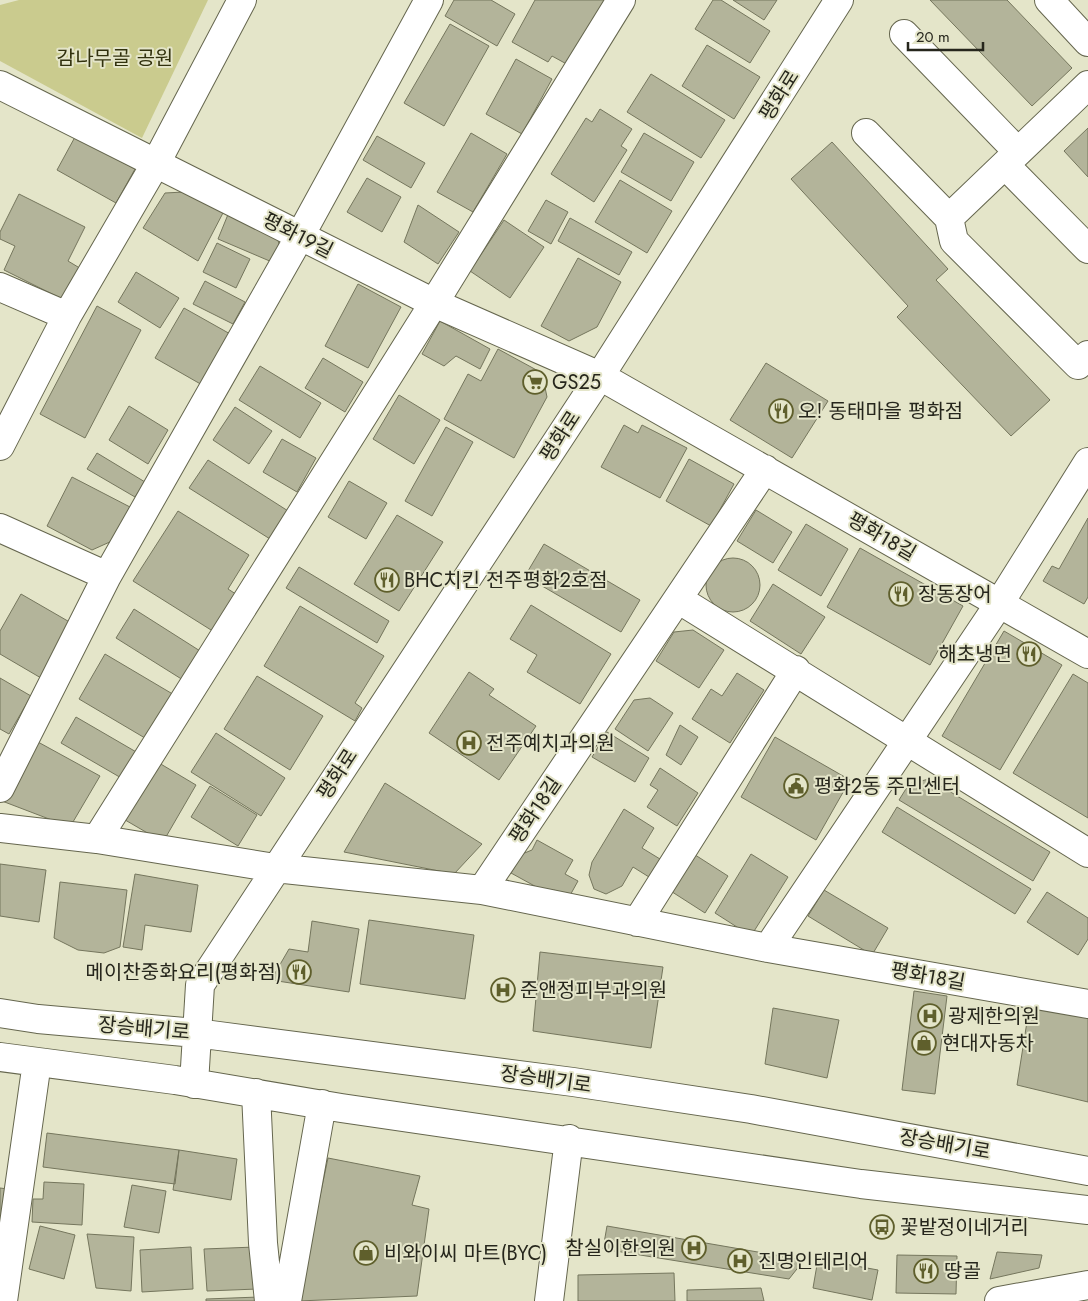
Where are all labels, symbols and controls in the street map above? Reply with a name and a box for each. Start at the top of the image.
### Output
scale bar [908,20,983,52]
text: 20 m [916,26,950,48]
park label: 감나무골 공원 [57,44,173,73]
street label: 평화로 [753,64,806,126]
street label: 평화19길 [257,205,338,266]
place label: GS25 [552,368,601,397]
supermarket icon: GS25 [522,369,548,395]
place label: 오! 동태마을 평화점 [798,397,963,426]
restaurant icon: 오! 동태마을 평화점 [768,398,794,424]
street label: 평화로 [533,405,588,467]
street label: 평화18길 [842,505,922,568]
place label: BHC치킨 전주평화2호점 [404,566,608,595]
restaurant icon: BHC치킨 전주평화2호점 [374,567,400,593]
place label: 장동장어 [918,580,992,609]
restaurant icon: 장동장어 [888,581,914,607]
place label: 해초냉면 [938,640,1012,669]
restaurant icon: 해초냉면 [1016,641,1042,667]
place label: 전주예치과의원 [486,729,615,758]
hospital icon: 전주예치과의원 [456,730,482,756]
street label: 평화로 [310,743,365,805]
street label: 평화18길 [502,771,568,850]
place label: 평화2동 주민센터 [814,772,960,801]
public building icon: 평화2동 주민센터 [783,773,809,799]
street label: 평화18길 [888,956,967,997]
place label: 메이찬중화요리(평화점) [86,958,282,987]
restaurant icon: 메이찬중화요리(평화점) [286,959,312,985]
place label: 준앤정피부과의원 [520,976,667,1005]
hospital icon: 준앤정피부과의원 [490,977,516,1003]
place label: 광제한의원 [948,1002,1040,1031]
hospital icon: 광제한의원 [917,1003,943,1029]
street label: 장승배기로 [97,1010,191,1047]
place label: 현대자동차 [942,1029,1034,1058]
shop icon: 현대자동차 [911,1030,937,1056]
street label: 장승배기로 [498,1059,594,1100]
street label: 장승배기로 [897,1122,993,1167]
place label: 꽃밭정이네거리 [900,1213,1029,1242]
bus stop icon: 꽃밭정이네거리 [869,1214,895,1240]
place label: 참실이한의원 [566,1234,676,1263]
hospital icon: 참실이한의원 [681,1235,707,1261]
place label: 비와이씨 마트(BYC) [384,1239,547,1268]
shop icon: 비와이씨 마트(BYC) [353,1240,379,1266]
place label: 진명인테리어 [758,1247,868,1276]
hospital icon: 진명인테리어 [727,1248,753,1274]
place label: 땅골 [944,1257,981,1286]
restaurant icon: 땅골 [913,1258,939,1284]

